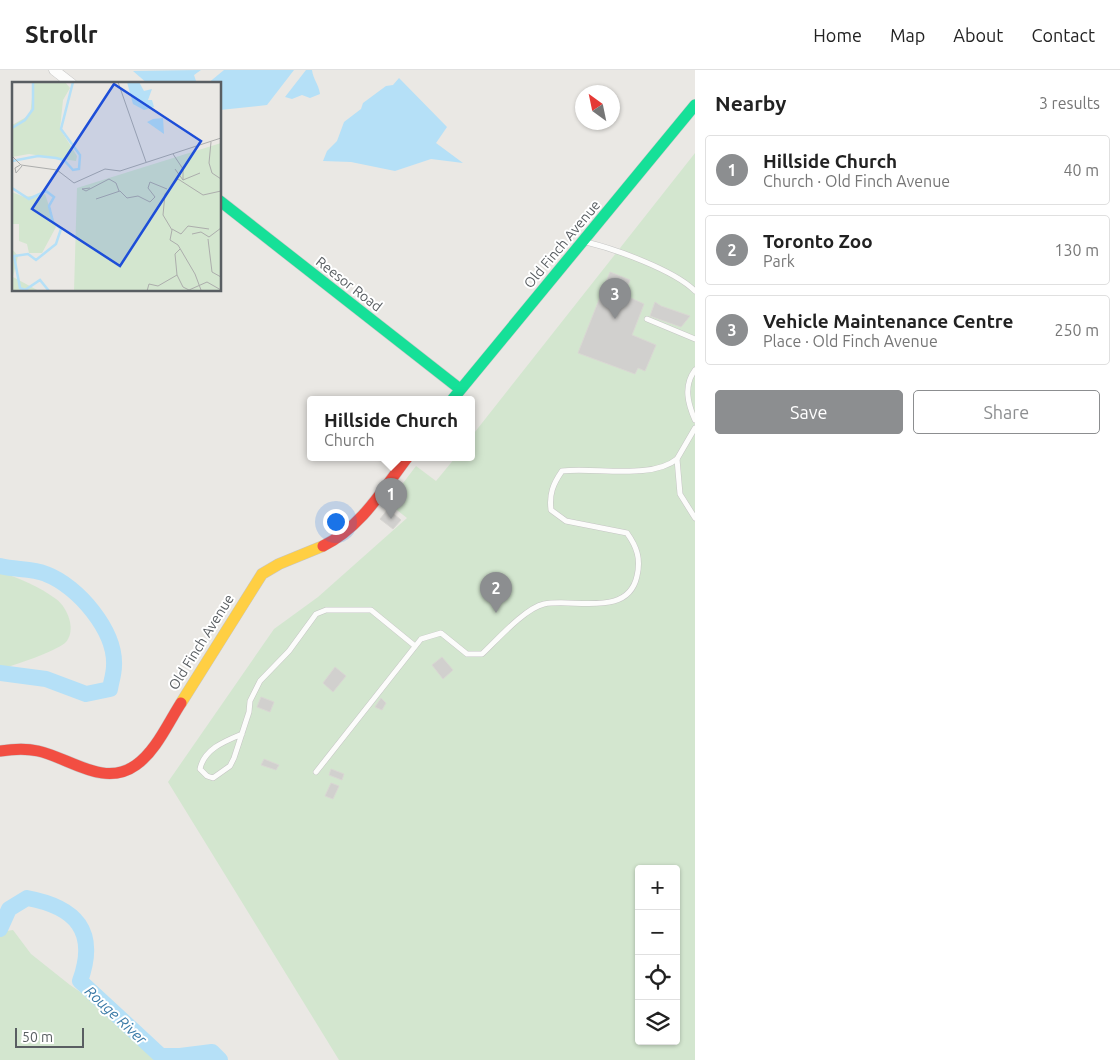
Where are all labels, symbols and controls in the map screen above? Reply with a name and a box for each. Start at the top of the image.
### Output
text: Strollr [25,21,98,48]
text: Home [813,25,862,45]
text: Map [890,25,925,45]
text: About [953,25,1003,45]
text: Contact [1031,25,1095,45]
inset map [12,82,221,291]
north arrow [575,85,620,130]
text: Nearby [715,91,786,115]
text: 3 results [1039,94,1100,112]
text: Hillside Church [763,150,897,172]
text: 1 [727,161,737,179]
text: 40 m [1063,161,1099,179]
text: Church · Old Finch Avenue [763,172,950,190]
street label: Old Finch Avenue [521,197,603,291]
text: Toronto Zoo [763,230,873,252]
text: 2 [727,241,737,259]
text: 130 m [1054,241,1099,259]
text: Park [763,252,795,270]
street label: Reesor Road [313,253,385,315]
pin: 3 [599,278,631,319]
text: Vehicle Maintenance Centre [763,310,1013,332]
text: 3 [727,321,737,339]
text: 250 m [1054,321,1099,339]
text: Place · Old Finch Avenue [763,332,938,350]
button: Save [715,390,903,434]
button: Share [913,390,1100,434]
popup [307,396,475,461]
text: Hillside Church [324,409,458,431]
text: Church [324,431,375,449]
pin: 1 [375,478,407,519]
your location [323,509,349,535]
pin: 2 [480,572,512,613]
street label: Old Finch Avenue [165,591,237,693]
map controls [635,865,680,1045]
button: + [635,865,680,910]
button: − [635,910,680,955]
button: locate [635,955,680,1000]
water label: Rouge River [82,982,151,1049]
button: layers [635,1000,680,1045]
scale bar [15,1025,84,1048]
text: 50 m [22,1029,53,1045]

